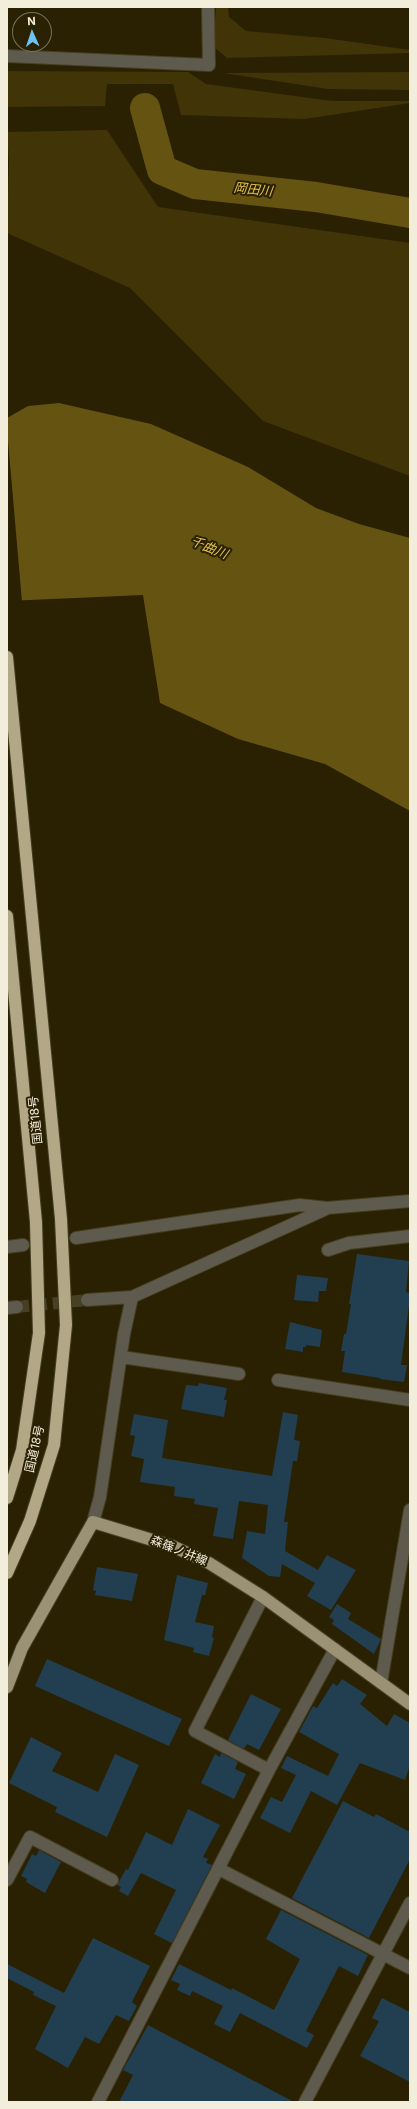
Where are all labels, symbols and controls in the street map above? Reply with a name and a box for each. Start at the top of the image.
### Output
north arrow [12,12,52,52]
text: N [27,14,36,28]
water label: 岡田川 [233,180,273,200]
water label: 千曲川 [188,533,230,563]
street label: 国道18号 [26,1095,46,1145]
street label: 国道18号 [23,1424,47,1474]
street label: 森篠ノ井線 [148,1533,210,1569]

